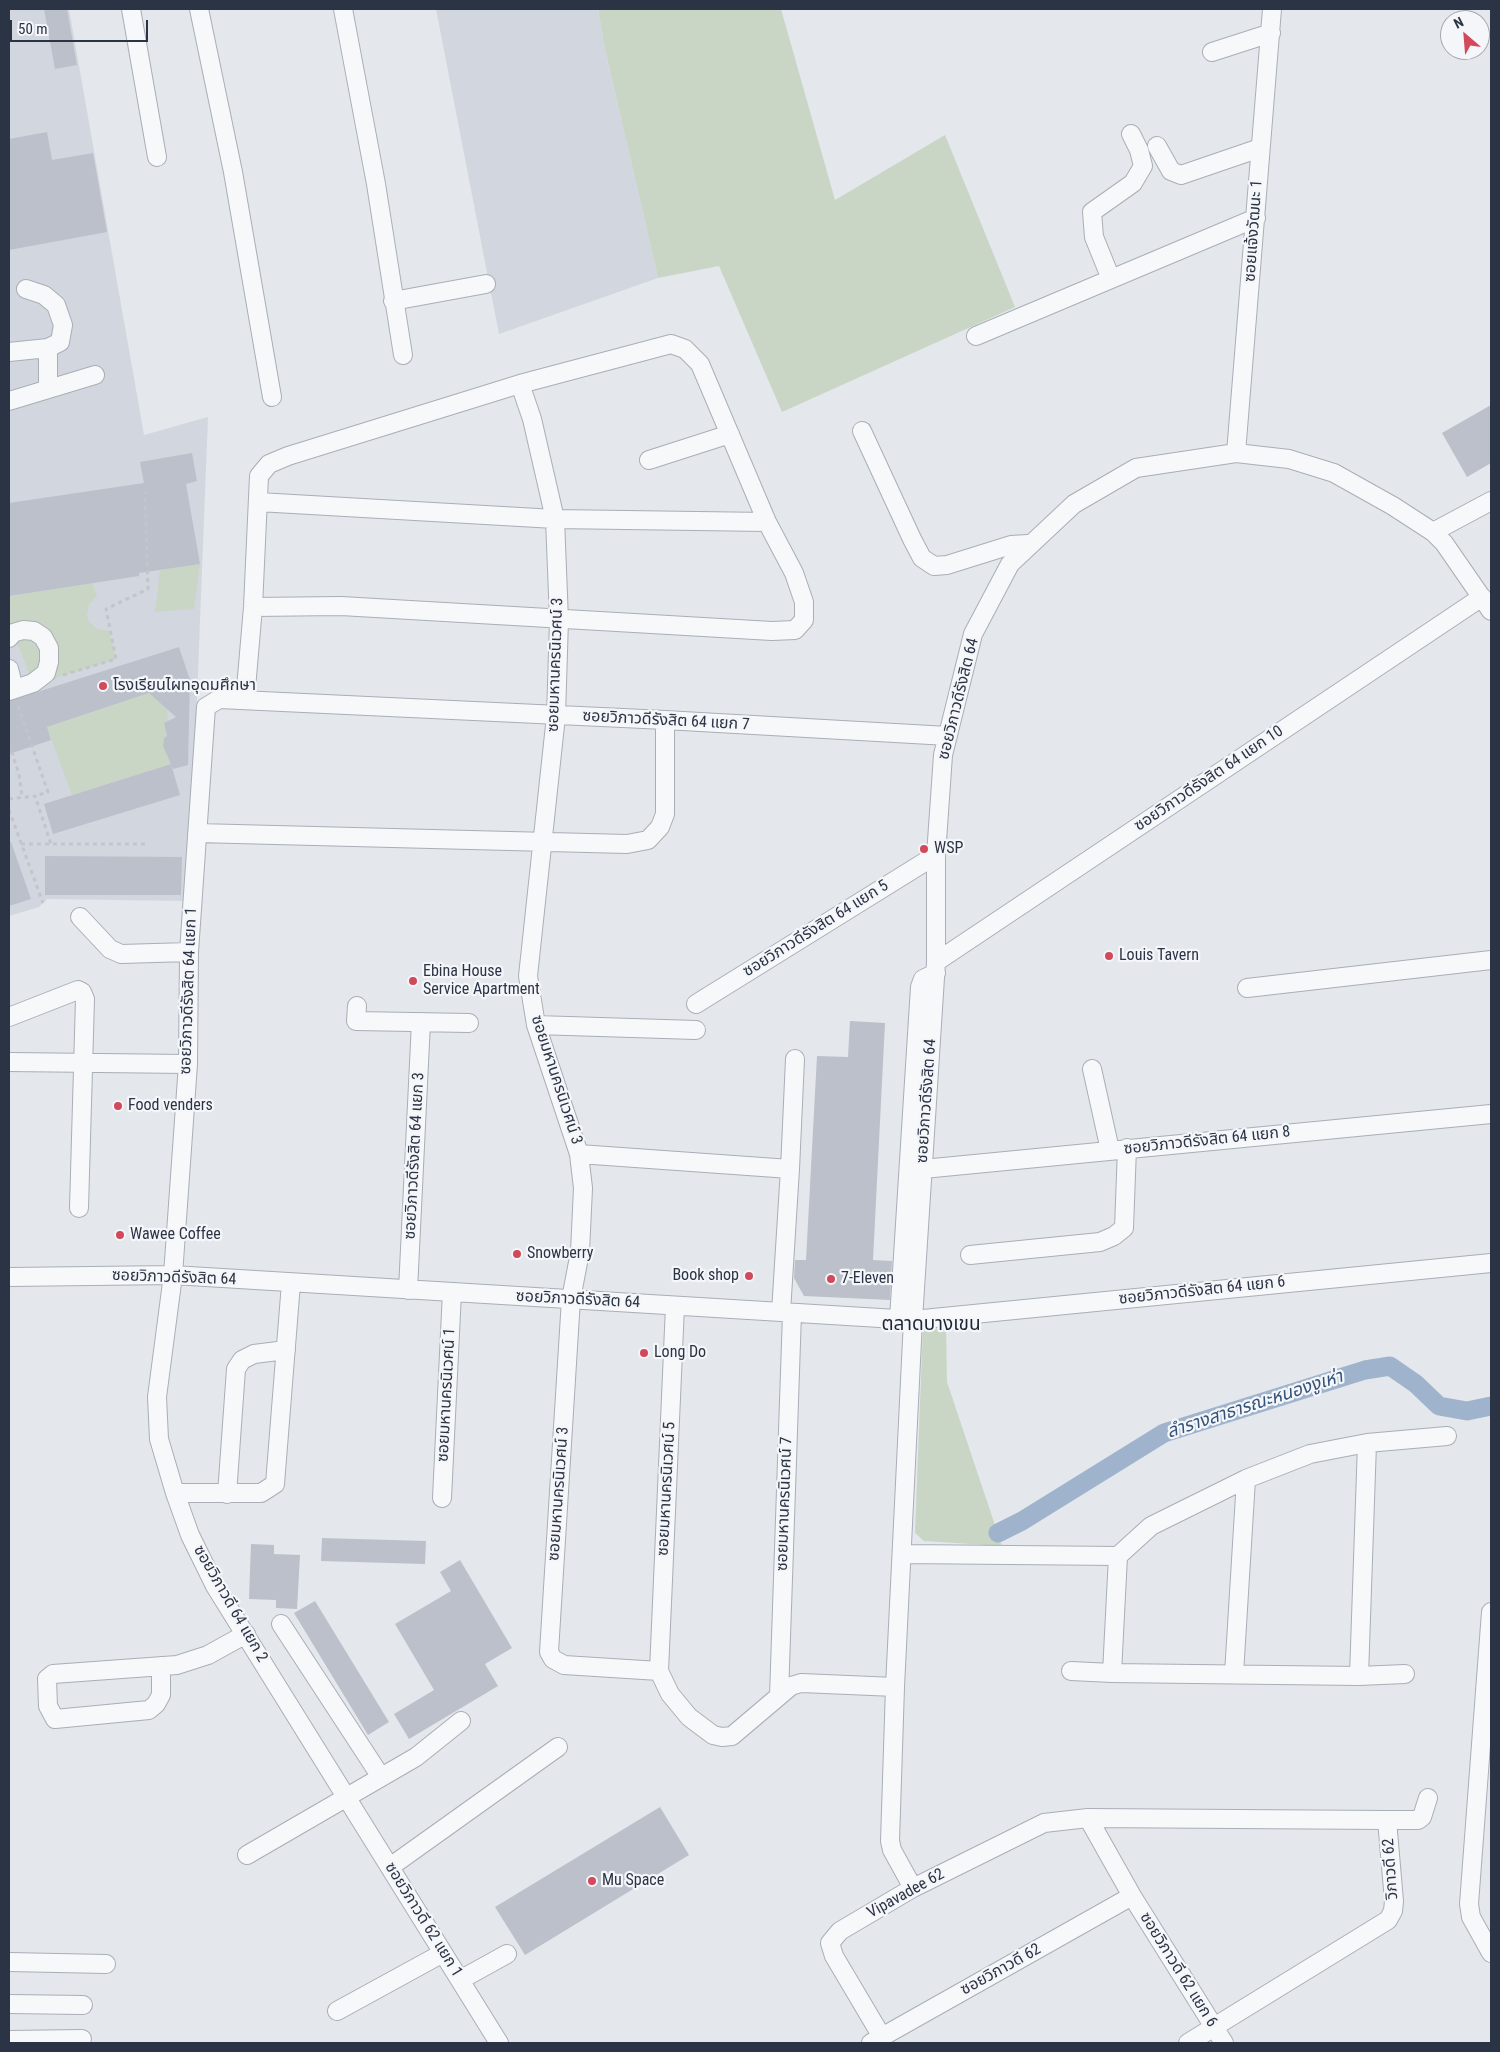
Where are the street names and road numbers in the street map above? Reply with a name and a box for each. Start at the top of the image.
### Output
street label: ซอยแจ้งวัฒนะ 1 [1241,179,1267,283]
street label: ซอยมหานครนิเวศน์ 3 [544,598,568,732]
street label: ซอยวิภาวดีรังสิต 64 [935,636,983,762]
street label: ซอยวิภาวดีรังสิต 64 แยก 7 [582,707,750,735]
street label: ซอยวิภาวดีรังสิต 64 แยก 10 [1131,722,1287,836]
street label: ซอยวิภาวดีรังสิต 64 แยก 5 [740,876,892,982]
street label: ซอยวิภาวดีรังสิต 64 แยก 1 [176,907,202,1075]
street label: ซอยมหานครนิเวศน์ 3 [526,1013,586,1147]
street label: ซอยวิภาวดีรังสิต 64 [913,1038,941,1164]
street label: ซอยวิภาวดีรังสิต 64 แยก 3 [401,1072,429,1240]
street label: ซอยวิภาวดีรังสิต 64 แยก 8 [1123,1123,1291,1159]
street label: ซอยวิภาวดีรังสิต 64 [111,1266,237,1290]
street label: ซอยวิภาวดีรังสิต 64 แยก 6 [1118,1273,1286,1309]
street label: ซอยวิภาวดีรังสิต 64 [515,1287,641,1313]
street label: ซอยมหานครนิเวศน์ 1 [434,1327,460,1463]
street label: ซอยมหานครนิเวศน์ 5 [654,1421,680,1557]
street label: ซอยมหานครนิเวศน์ 3 [545,1426,573,1562]
street label: ซอยมหานครนิเวศน์ 7 [773,1437,797,1571]
street label: ซอยวิภาวดี 64 แยก 2 [189,1542,271,1666]
street label: วิภาวดี 62 [1379,1838,1403,1900]
street label: ซอยวิภาวดี 62 แยก 1 [380,1859,466,1981]
street label: Vipavadee 62 [864,1865,948,1923]
street label: ซอยวิภาวดี 62 แยก 6 [1135,1909,1221,2031]
street label: ซอยวิภาวดี 62 [958,1940,1044,2000]

